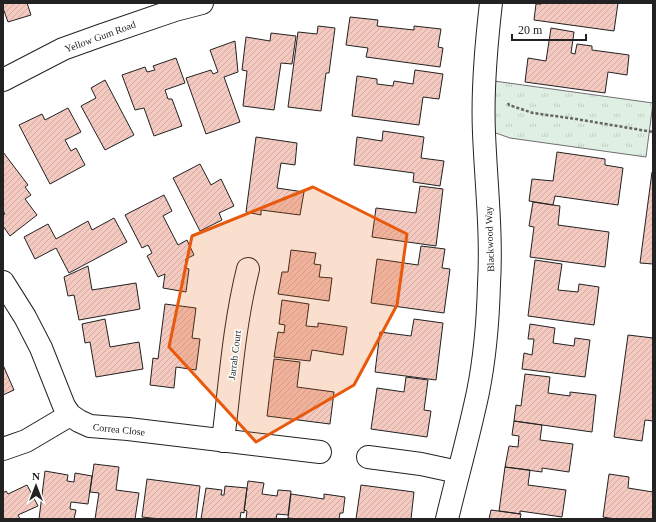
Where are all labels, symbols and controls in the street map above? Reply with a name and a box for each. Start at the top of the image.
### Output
scale bar [512,16,586,42]
street label: Yellow Gum Road [63,19,137,54]
text: 20 m [518,23,543,37]
street label: Blackwood Way [483,206,496,272]
street label: Jarrah Court [226,330,243,380]
street label: Correa Close [92,421,146,438]
north arrow [16,466,56,506]
text: N [32,470,40,482]

